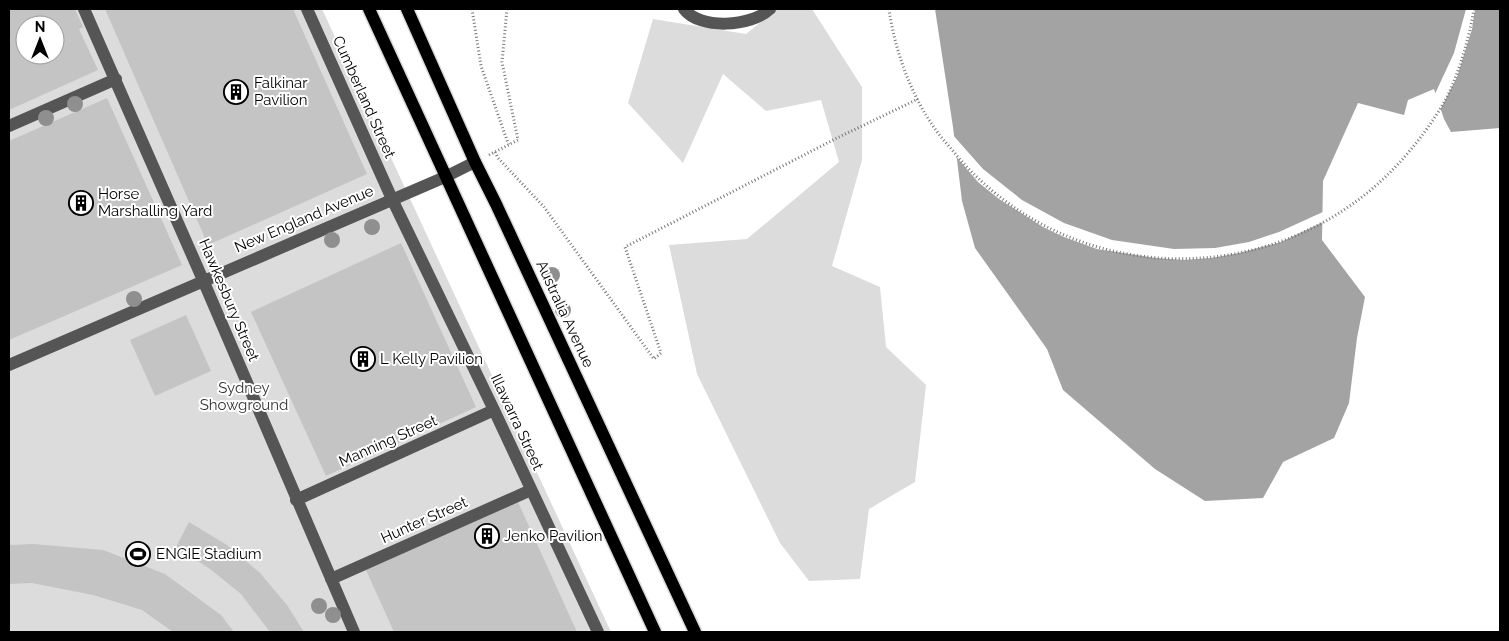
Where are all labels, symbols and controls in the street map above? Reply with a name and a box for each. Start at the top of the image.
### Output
north arrow [15,15,65,65]
text: N [35,19,45,35]
street label: Cumberland Street [329,33,399,161]
place label: Falkinar Pavilion [254,74,308,109]
building icon: Falkinar Pavilion [223,79,249,105]
street label: New England Avenue [232,182,376,256]
place label: Horse Marshalling Yard [98,185,212,220]
building icon: Horse Marshalling Yard [68,190,94,216]
street label: Hawkesbury Street [195,236,263,364]
street label: Australia Avenue [532,258,598,371]
building icon: L Kelly Pavilion [350,346,376,372]
place label: L Kelly Pavilion [380,350,483,368]
street label: Illawarra Street [487,371,547,473]
park label: Sydney Showground [200,379,288,414]
street label: Manning Street [336,411,440,471]
street label: Hunter Street [378,493,470,547]
building icon: Jenko Pavilion [474,523,500,549]
place label: Jenko Pavilion [504,527,602,545]
sports icon: ENGIE Stadium [125,541,151,567]
place label: ENGIE Stadium [156,545,262,563]

